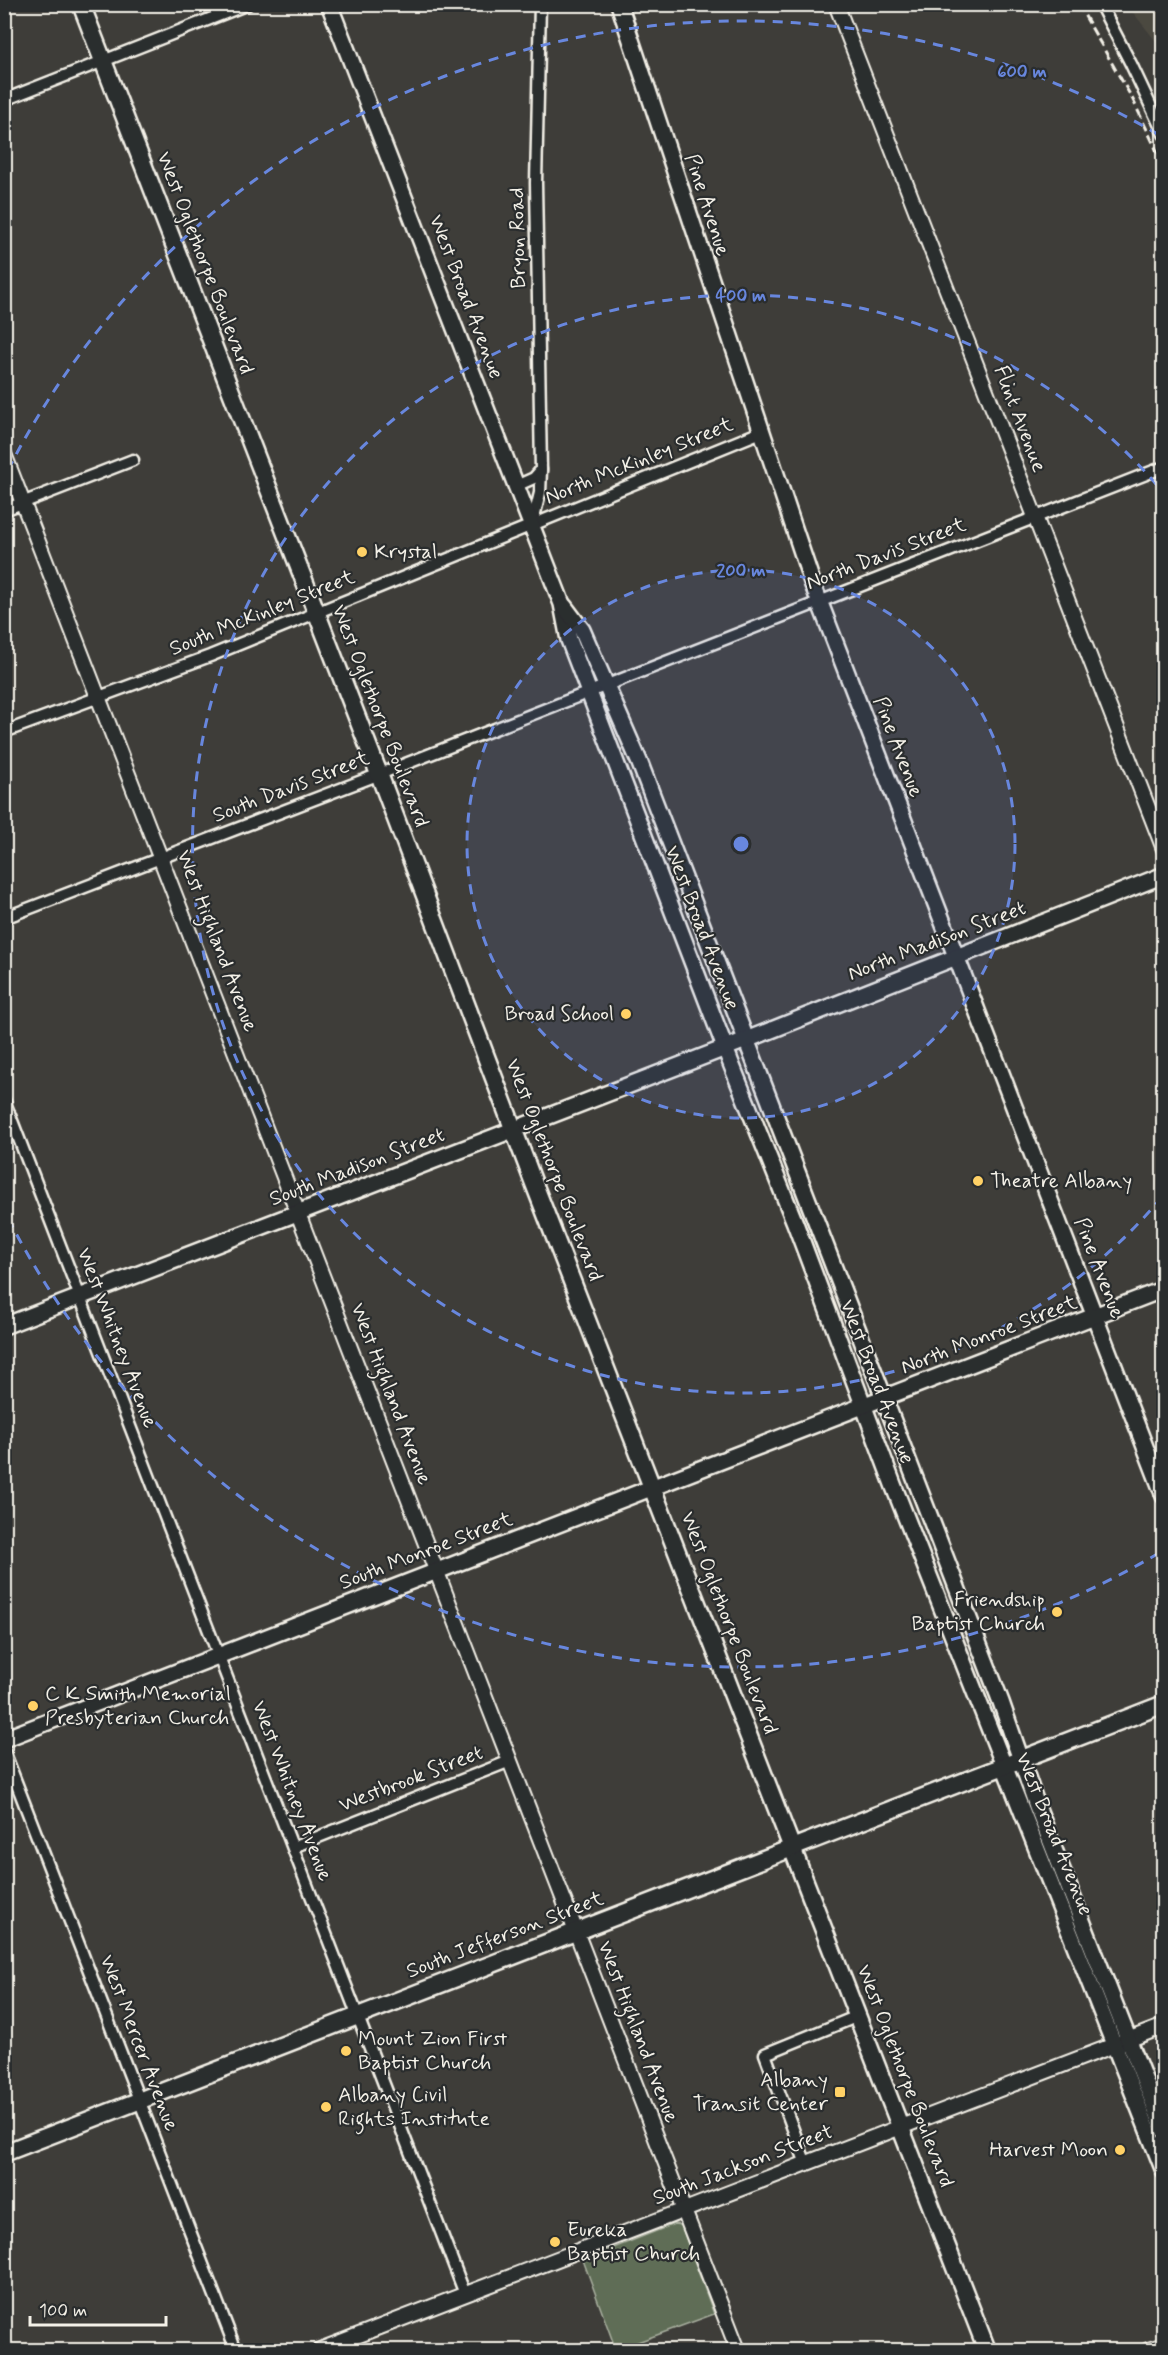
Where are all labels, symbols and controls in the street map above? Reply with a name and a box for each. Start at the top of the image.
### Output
text: 600 m [997,60,1047,84]
street label: West Oglethorpe Boulevard [150,148,260,378]
street label: Pine Avenue [677,150,737,260]
street label: Bryon Road [503,187,533,289]
street label: West Broad Avenue [422,211,510,383]
text: 400 m [716,284,766,308]
street label: Flint Avenue [987,362,1053,476]
street label: North McKinley Street [541,410,738,512]
street label: North Davis Street [802,510,970,597]
place label: Krystal [374,538,437,566]
marker: Krystal [355,545,369,559]
text: 200 m [716,559,766,583]
street label: South McKinley Street [165,563,359,663]
street label: West Oglethorpe Boulevard [325,601,435,831]
street label: Pine Avenue [866,693,930,802]
street label: South Davis Street [209,744,374,830]
centre of rings [731,834,751,854]
street label: West Broad Avenue [658,842,746,1014]
street label: West Highland Avenue [168,846,265,1037]
street label: North Madison Street [844,894,1030,988]
place label: Broad School [504,1000,614,1028]
marker: Broad School [619,1007,633,1021]
street label: West Oglethorpe Boulevard [499,1055,609,1285]
street label: South Madison Street [265,1121,449,1213]
place label: Theatre Albany [990,1167,1132,1195]
marker: Theatre Albany [971,1174,985,1188]
street label: Pine Avenue [1067,1214,1131,1323]
street label: West Whitney Avenue [70,1244,164,1432]
street label: North Monroe Street [897,1288,1082,1381]
street label: West Broad Avenue [833,1296,921,1468]
street label: West Highland Avenue [342,1299,439,1490]
street label: South Monroe Street [335,1505,517,1597]
street label: West Oglethorpe Boulevard [674,1508,784,1738]
place label: Friendship Baptist Church [912,1586,1045,1638]
marker: Friendship Baptist Church [1050,1605,1064,1619]
place label: C K Smith Memorial Presbyterian Church [45,1680,231,1732]
street label: West Whitney Avenue [245,1697,339,1885]
marker: C K Smith Memorial Presbyterian Church [26,1699,40,1713]
street label: Westbrook Street [335,1739,487,1819]
street label: West Broad Avenue [1008,1748,1100,1920]
street label: South Jefferson Street [402,1884,608,1986]
street label: West Highland Avenue [589,1937,686,2128]
street label: West Mercer Avenue [93,1951,185,2135]
street label: West Oglethorpe Boulevard [850,1961,960,2191]
place label: Mount Zion First Baptist Church [358,2025,508,2077]
marker: Mount Zion First Baptist Church [339,2044,353,2058]
place label: Albany Transit Center [692,2066,828,2118]
place label: Albany Civil Rights Institute [338,2081,490,2135]
marker: Albany Transit Center [833,2085,847,2099]
marker: Albany Civil Rights Institute [319,2100,333,2114]
street label: South Jackson Street [649,2118,837,2212]
place label: Harvest Moon [989,2136,1108,2164]
marker: Harvest Moon [1113,2143,1127,2157]
place label: Eureka Baptist Church [567,2216,700,2268]
marker: Eureka Baptist Church [548,2235,562,2249]
scale bar [30,2289,166,2327]
text: 100 m [39,2299,87,2323]

